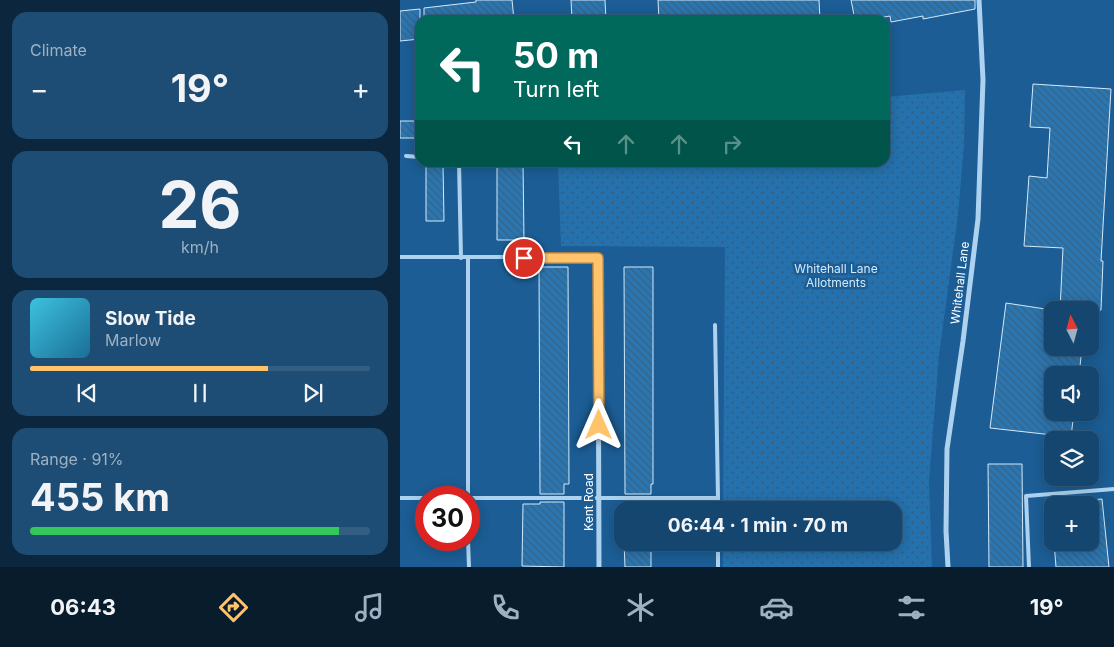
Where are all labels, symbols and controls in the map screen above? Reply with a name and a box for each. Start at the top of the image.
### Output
text: 50 m [513,34,599,76]
icon: left [430,35,495,100]
text: Climate [30,40,87,60]
text: 19° [171,65,229,111]
text: − [30,72,49,106]
text: + [351,72,370,106]
text: Turn left [513,76,599,102]
icon: left [559,130,587,158]
icon: ahead [612,130,640,158]
icon: ahead [665,130,693,158]
icon: right [718,130,746,158]
text: 26 [158,165,242,244]
text: km/h [181,237,219,257]
pin [503,237,545,279]
street label: Whitehall Lane [947,241,972,325]
icon: arrive [510,244,538,272]
park label: Whitehall Lane Allotments [794,261,878,290]
north arrow [1044,301,1099,356]
map controls [1044,301,1099,551]
text: Slow Tide [105,307,196,330]
text: Marlow [105,330,161,350]
button: sound [1044,366,1099,421]
icon: previous [73,379,101,407]
icon: pause [186,379,214,407]
icon: next [299,379,327,407]
position arrow [572,398,624,450]
button: layers [1044,431,1099,486]
text: Range · 91% [30,449,124,469]
street label: Kent Road [581,473,596,531]
text: 455 km [30,474,170,520]
speed limit sign: 30 [415,486,480,551]
button: + [1044,496,1099,551]
text: 06:44 · 1 min · 70 m [668,514,848,537]
icon: directions [216,590,251,625]
icon: music [352,590,387,625]
icon: phone [488,590,523,625]
icon: climate [623,590,658,625]
icon: car [759,590,794,625]
icon: filters [894,590,929,625]
text: 06:43 [50,594,116,620]
text: 19° [1030,594,1064,620]

